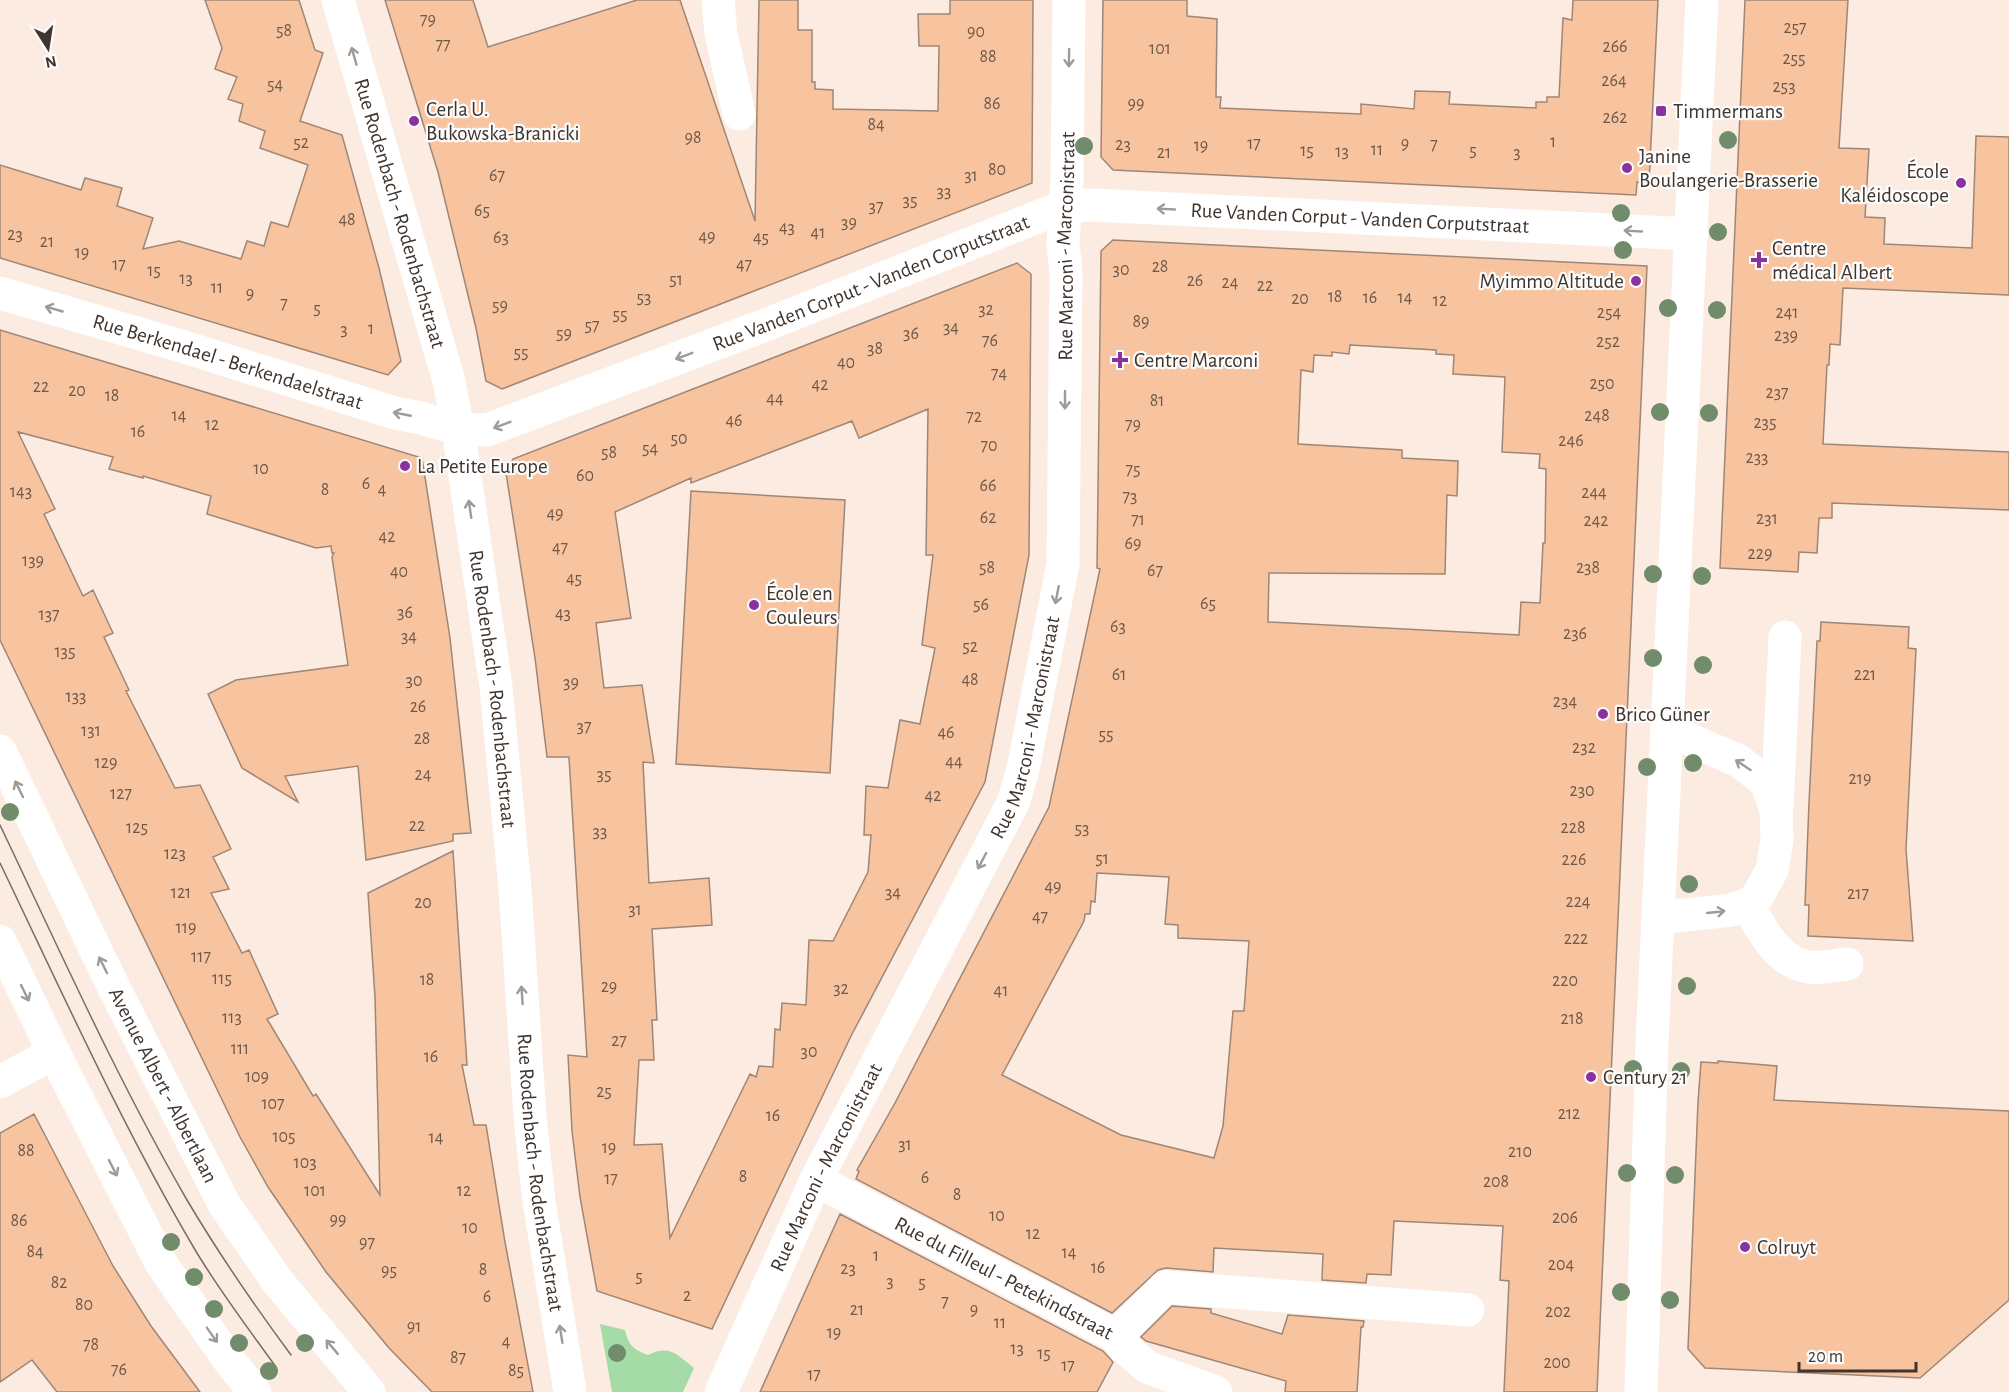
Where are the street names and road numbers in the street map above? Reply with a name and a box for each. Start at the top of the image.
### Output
street label: Rue Rodenbach - Rodenbachstraat [350,76,449,351]
street label: Rue Marconi - Marconistraat [1053,131,1079,361]
street label: Rue Vanden Corput - Vanden Corputstraat [1190,200,1530,237]
street label: Rue Vanden Corput - Vanden Corputstraat [710,211,1033,355]
street label: Rue Berkendael - Berkendaelstraat [90,311,366,413]
street label: Rue Rodenbach - Rodenbachstraat [465,549,519,829]
street label: Rue Marconi - Marconistraat [986,614,1064,842]
street label: Avenue Albert - Albertlaan [105,984,221,1186]
street label: Rue Rodenbach - Rodenbachstraat [514,1033,567,1313]
street label: Rue Marconi - Marconistraat [766,1060,886,1275]
street label: Rue du Filleul - Petekindstraat [891,1213,1117,1344]

